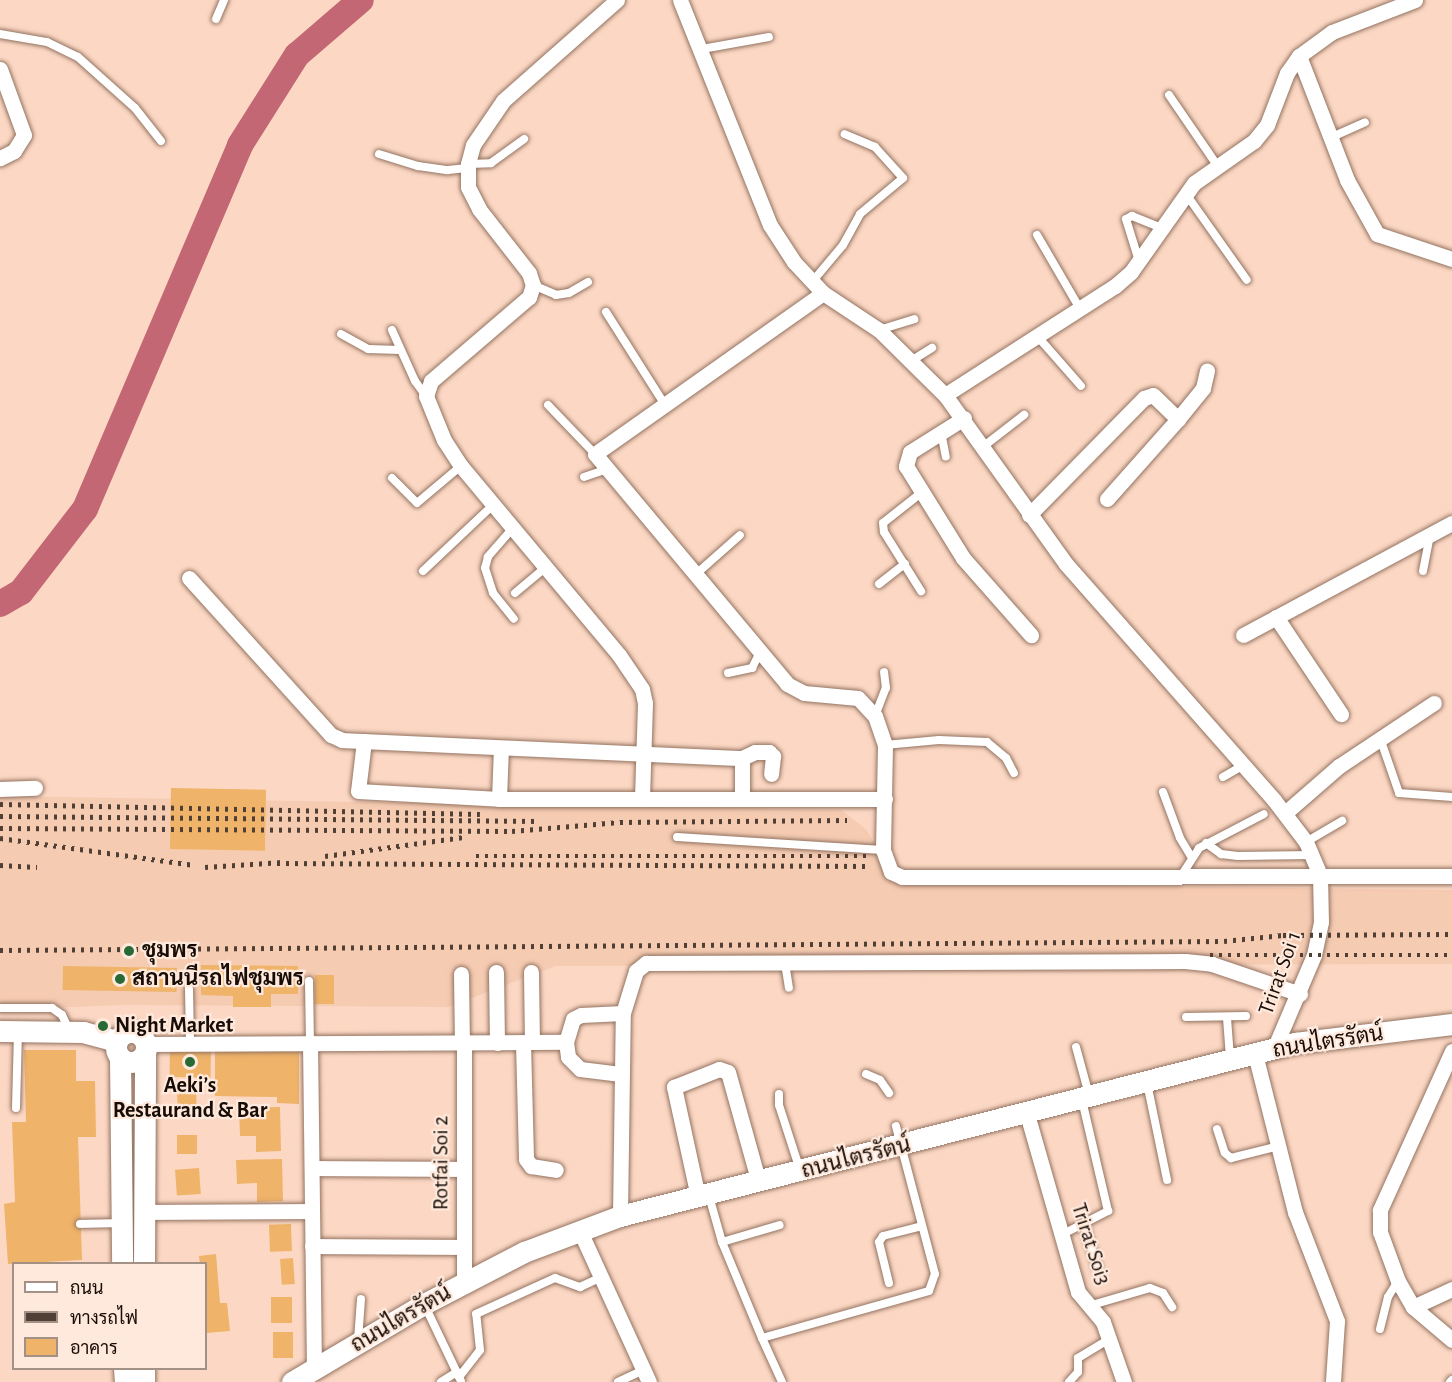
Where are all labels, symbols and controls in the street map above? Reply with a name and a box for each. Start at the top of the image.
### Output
street label: Trirat Soi 1 [1253,928,1307,1018]
place label: ชุมพร [142,938,197,964]
marker: ชุมพร [120,942,138,960]
place label: สถานนีรถไฟชุมพร [132,966,304,992]
marker: สถานนีรถไฟชุมพร [113,972,127,986]
place label: Night Market [115,1013,233,1039]
marker: Night Market [96,1019,110,1033]
street label: ถนนไตรรัตน์ [1271,1020,1385,1064]
marker: Aeki’s Restaurand & Bar [183,1055,197,1069]
place label: Aeki’s Restaurand & Bar [113,1072,267,1124]
street label: Rotfai Soi 2 [428,1116,454,1210]
street label: ถนนไตรรัตน์ [799,1132,913,1184]
street label: Trirat Soi3 [1065,1200,1117,1288]
legend [12,1262,207,1370]
text: ถนน [70,1280,103,1298]
street label: ถนนไตรรัตน์ [346,1280,456,1358]
text: ทางรถไฟ [70,1310,138,1328]
text: อาคาร [70,1340,118,1358]

